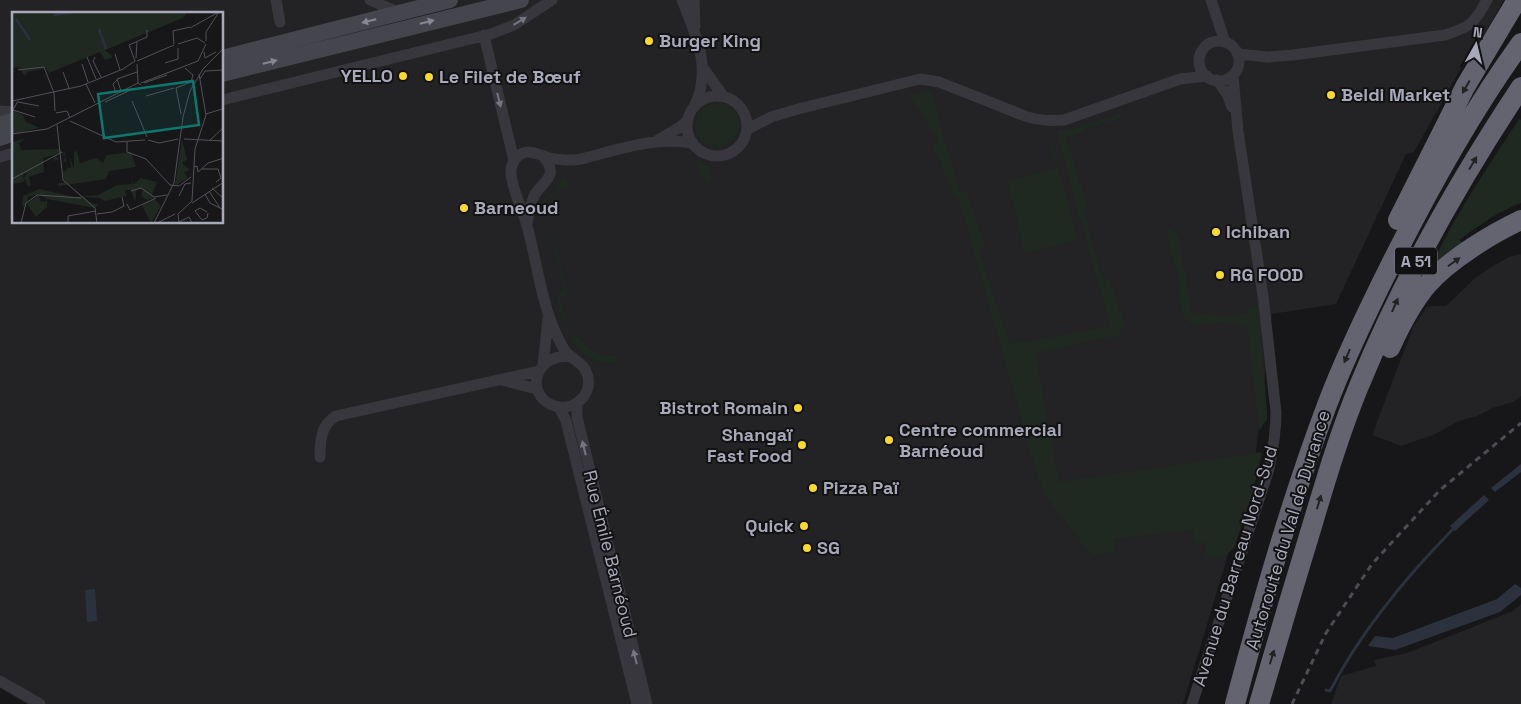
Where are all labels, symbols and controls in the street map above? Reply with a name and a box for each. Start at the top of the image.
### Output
inset map [12,12,224,224]
one-way arrow [361,17,376,25]
one-way arrow [513,17,526,26]
one-way arrow [420,18,435,26]
north arrow [1451,20,1501,70]
text: N [1472,23,1484,42]
place label: Burger King [659,29,761,52]
marker: Burger King [643,35,655,47]
one-way arrow [262,58,277,66]
place label: YELLO [341,64,393,87]
place label: Le Filet de Bœuf [439,65,581,88]
marker: YELLO [397,70,409,82]
marker: Le Filet de Bœuf [423,71,435,83]
one-way arrow [1461,81,1470,94]
place label: Beldi Market [1341,83,1450,106]
marker: Beldi Market [1325,89,1337,101]
one-way arrow [495,92,503,107]
one-way arrow [1468,156,1477,169]
place label: Barneoud [474,196,559,219]
marker: Barneoud [458,202,470,214]
place label: Ichiban [1226,220,1290,243]
marker: Ichiban [1210,226,1222,238]
road number: A 51 [1395,248,1437,274]
one-way arrow [1447,257,1461,267]
place label: RG FOOD [1230,263,1303,286]
marker: RG FOOD [1214,269,1226,281]
one-way arrow [1391,298,1399,312]
one-way arrow [1343,349,1351,364]
place label: Bistrot Romain [659,396,788,419]
marker: Bistrot Romain [792,402,804,414]
street label: Autoroute du Val de Durance [1240,407,1335,652]
place label: Centre commercial Barnéoud [899,418,1062,462]
place label: Shangaï Fast Food [707,423,793,467]
marker: Centre commercial Barnéoud [883,434,895,446]
marker: Shangaï Fast Food [796,439,808,451]
one-way arrow [580,440,588,455]
street label: Avenue du Barreau Nord-Sud [1187,443,1282,689]
street label: Rue Émile Barnéoud [579,468,642,640]
place label: Pizza Paï [823,476,899,499]
marker: Pizza Paï [807,482,819,494]
one-way arrow [1316,494,1324,509]
place label: Quick [745,514,794,537]
marker: Quick [798,520,810,532]
place label: SG [817,536,840,559]
marker: SG [801,542,813,554]
one-way arrow [631,649,639,664]
one-way arrow [1269,650,1277,665]

